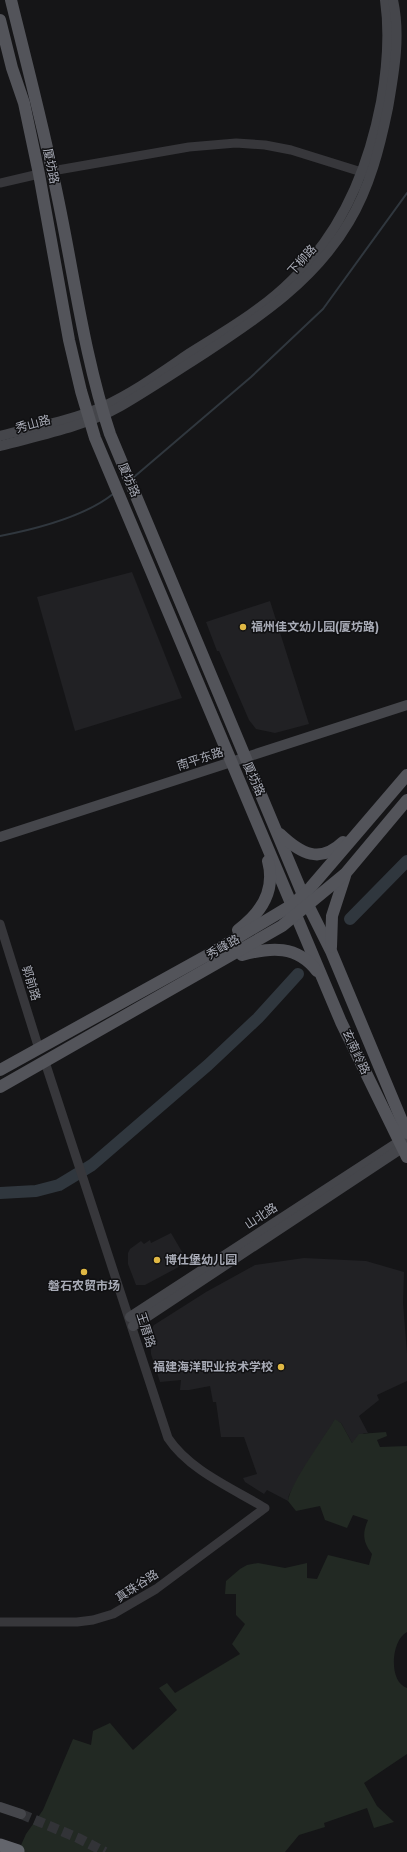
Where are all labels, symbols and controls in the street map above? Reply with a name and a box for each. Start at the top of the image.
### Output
street label: 厦坊路 [38,147,64,185]
street label: 下柳路 [283,241,321,279]
street label: 秀山路 [13,411,53,437]
street label: 厦坊路 [114,460,144,500]
place label: 福州佳文幼儿园(厦坊路) [251,618,379,636]
marker: 福州佳文幼儿园(厦坊路) [238,622,248,632]
street label: 南平东路 [174,743,226,775]
street label: 厦坊路 [238,759,270,799]
street label: 秀峰路 [203,930,243,964]
street label: 郭前路 [17,963,45,1003]
street label: 玄南岭路 [338,1026,374,1078]
street label: 山北路 [241,1199,281,1233]
place label: 博仕堡幼儿园 [165,1251,237,1269]
marker: 博仕堡幼儿园 [152,1255,162,1265]
marker: 磐石农贸市场 [79,1267,89,1277]
place label: 磐石农贸市场 [48,1277,120,1295]
street label: 王厝路 [132,1310,160,1350]
place label: 福建海洋职业技术学校 [153,1358,273,1376]
marker: 福建海洋职业技术学校 [276,1362,286,1372]
street label: 真珠谷路 [112,1565,162,1607]

